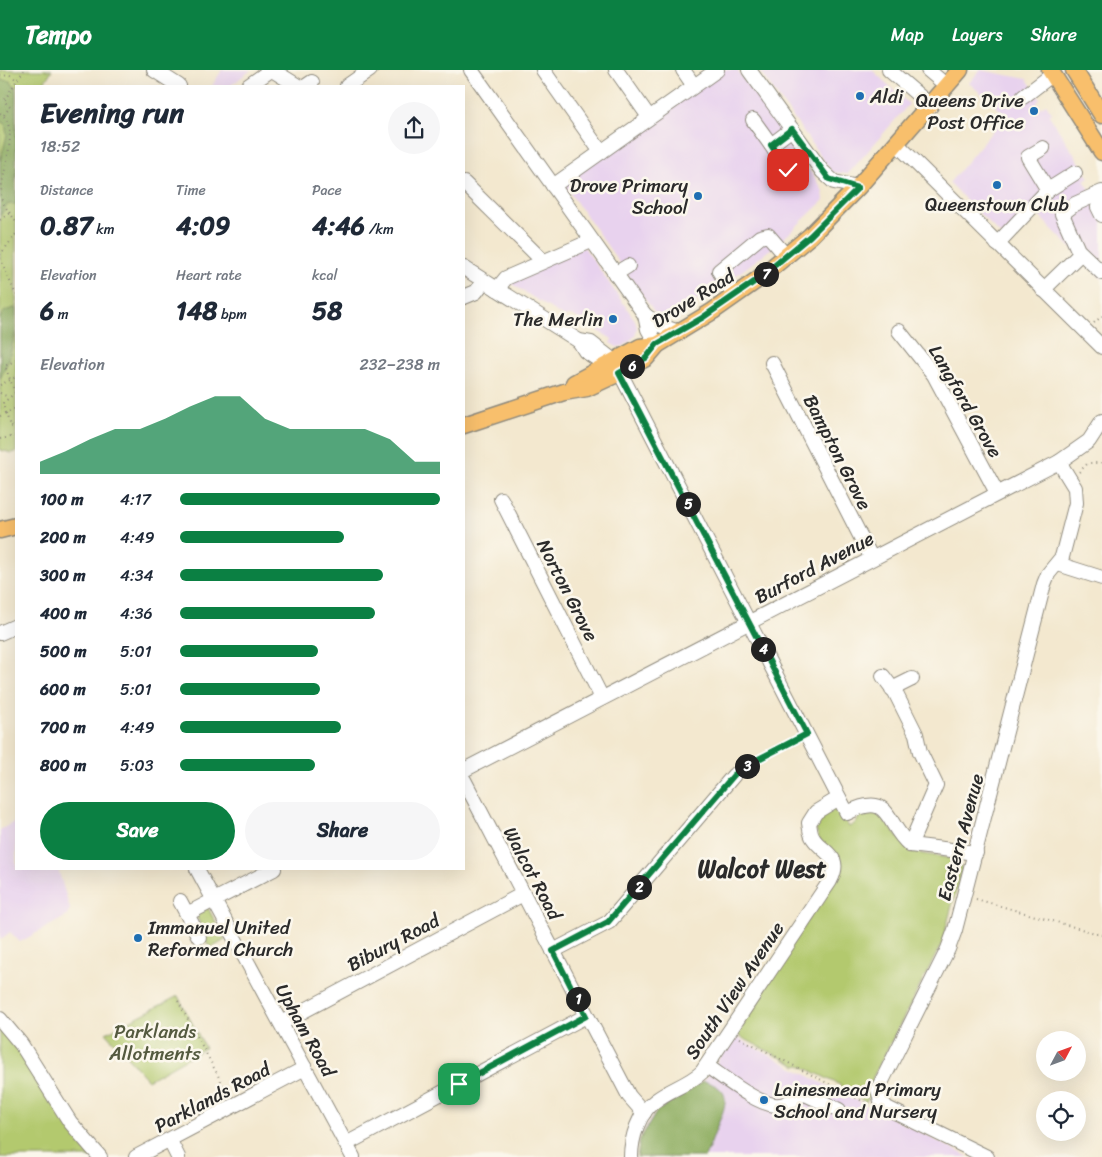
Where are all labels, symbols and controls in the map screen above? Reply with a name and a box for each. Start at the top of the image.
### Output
text: Tempo [25,14,92,56]
text: Map [891,19,924,51]
text: Layers [952,19,1003,51]
text: Share [1031,19,1077,51]
place label: Aldi [869,80,904,113]
place label: Queens Drive Post Office [916,84,1024,139]
text: Evening run [40,88,184,137]
marker: Aldi [854,90,866,102]
button: share [388,102,440,154]
marker: Queens Drive Post Office [1028,105,1040,117]
text: 18:52 [40,132,80,161]
pin [767,149,809,191]
icon: check [774,156,802,184]
place label: Drove Primary School [570,169,689,224]
text: Distance [40,178,93,203]
text: Time [176,178,206,203]
text: Pace [312,178,342,203]
marker: Queenstown Club [991,179,1003,191]
place label: Queenstown Club [925,188,1069,221]
marker: Drove Primary School [692,190,704,202]
text: 0.87 [40,203,93,248]
text: 4:09 [176,203,230,248]
text: 4:46 [312,203,365,248]
text: km [93,217,115,242]
text: /km [365,217,394,242]
street label: Drove Road [645,259,743,337]
pin: 7 [754,262,778,286]
text: 7 [763,262,771,287]
text: Elevation [40,263,97,288]
text: Heart rate [176,263,242,288]
text: kcal [312,263,337,288]
text: 6 [40,288,54,333]
text: 148 [176,288,217,333]
text: 58 [312,288,342,333]
text: m [54,302,69,327]
text: bpm [217,302,247,327]
place label: The Merlin [513,303,603,336]
marker: The Merlin [607,313,619,325]
street label: Langford Grove [920,338,1012,464]
text: Elevation [40,350,105,379]
text: 232–238 m [360,350,440,379]
pin: 6 [620,354,644,378]
text: 6 [629,354,636,379]
street label: Bampton Grove [794,388,881,516]
text: 100 m [40,485,84,514]
text: 4:17 [120,485,151,514]
pin: 5 [676,492,700,516]
text: 5 [684,492,693,517]
street label: Burford Avenue [749,522,880,613]
text: 200 m [40,523,86,552]
text: 4:49 [120,523,155,552]
street label: Norton Grove [528,533,608,648]
text: 300 m [40,561,85,590]
text: 4:34 [120,561,154,590]
text: 400 m [40,599,87,628]
text: 4:36 [120,599,153,628]
pin: 4 [750,636,776,662]
text: 500 m [40,637,86,666]
text: 5:01 [120,637,152,666]
text: 4 [759,637,768,662]
text: 600 m [40,675,86,704]
text: 5:01 [120,675,152,704]
text: 700 m [40,713,86,742]
text: 4:49 [120,713,155,742]
text: 800 m [40,751,86,780]
text: 5:03 [120,751,154,780]
pin: 3 [734,754,760,778]
text: 3 [744,754,751,779]
street label: Eastern Avenue [928,770,993,904]
button: Save [40,802,235,860]
button: Share [245,802,440,860]
street label: Walcot Road [494,821,572,928]
district label: Walcot West [697,848,827,890]
pin: 2 [626,874,652,900]
text: 2 [635,875,644,900]
street label: Bibury Road [341,903,447,981]
place label: Immanuel United Reformed Church [147,911,293,966]
street label: South View Avenue [676,914,793,1066]
marker: Immanuel United Reformed Church [132,932,144,944]
street label: Upham Road [266,977,346,1085]
pin: 1 [566,986,590,1012]
text: 1 [575,987,582,1012]
park label: Parklands Allotments [108,1015,201,1070]
north arrow [1036,1031,1086,1081]
map controls [1036,1031,1086,1141]
street label: Parklands Road [148,1052,278,1142]
pin [438,1063,480,1105]
icon: arrive [445,1070,473,1098]
place label: Lainesmead Primary School and Nursery [774,1073,941,1128]
button: locate [1036,1091,1086,1141]
marker: Lainesmead Primary School and Nursery [758,1094,770,1106]

